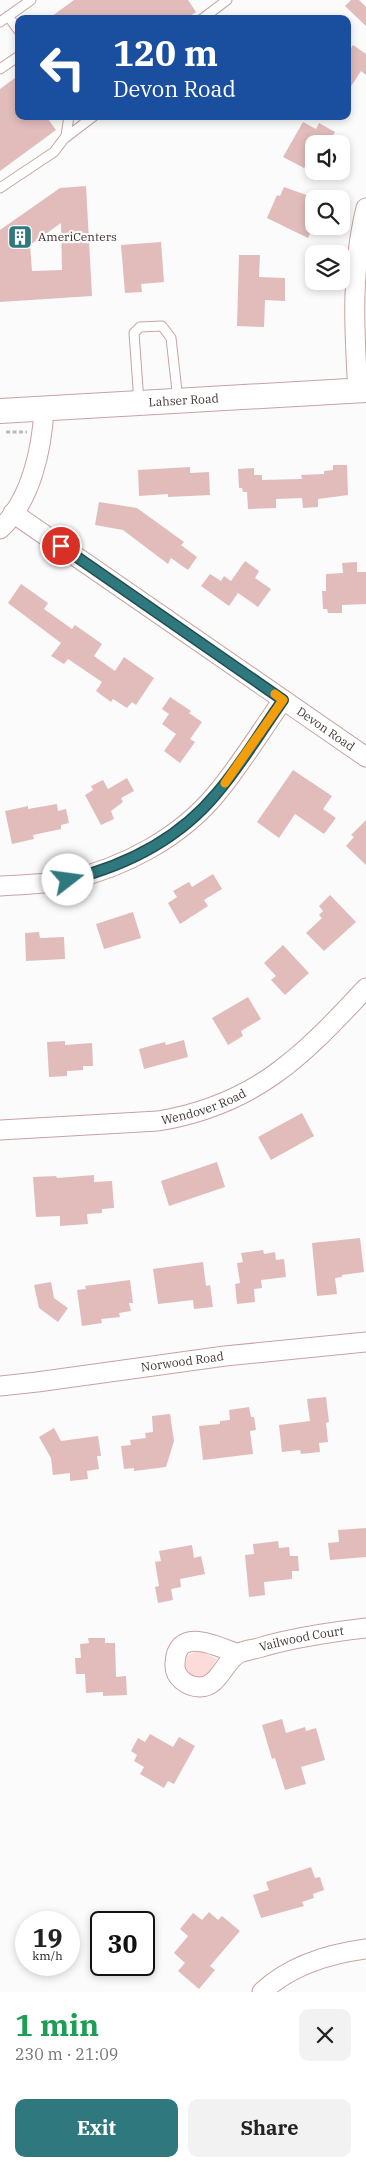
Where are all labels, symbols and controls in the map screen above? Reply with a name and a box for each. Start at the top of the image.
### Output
text: 120 m [113,30,218,76]
icon: left [30,35,95,100]
text: Devon Road [113,74,236,103]
map controls [305,135,350,290]
button: sound [305,135,350,180]
button: search [305,190,350,235]
building icon: AmeriCenters [7,224,33,250]
place label: AmeriCenters [38,229,117,244]
button: layers [305,245,350,290]
street label: Lahser Road [148,390,219,409]
pin [40,525,82,567]
icon: arrive [47,532,75,560]
street label: Devon Road [294,703,358,754]
position arrow [41,853,93,905]
street label: Wendover Road [160,1085,248,1127]
street label: Norwood Road [140,1348,225,1375]
street label: Vailwood Court [257,1623,345,1654]
speed limit sign: 30 [90,1911,155,1976]
text: 19 [32,1921,63,1954]
text: km/h [32,1948,63,1963]
text: 1 min [15,2005,99,2044]
button: close [299,2009,351,2061]
text: 230 m · 21:09 [15,2044,118,2064]
button: Exit [15,2099,178,2157]
button: Share [188,2099,351,2157]

